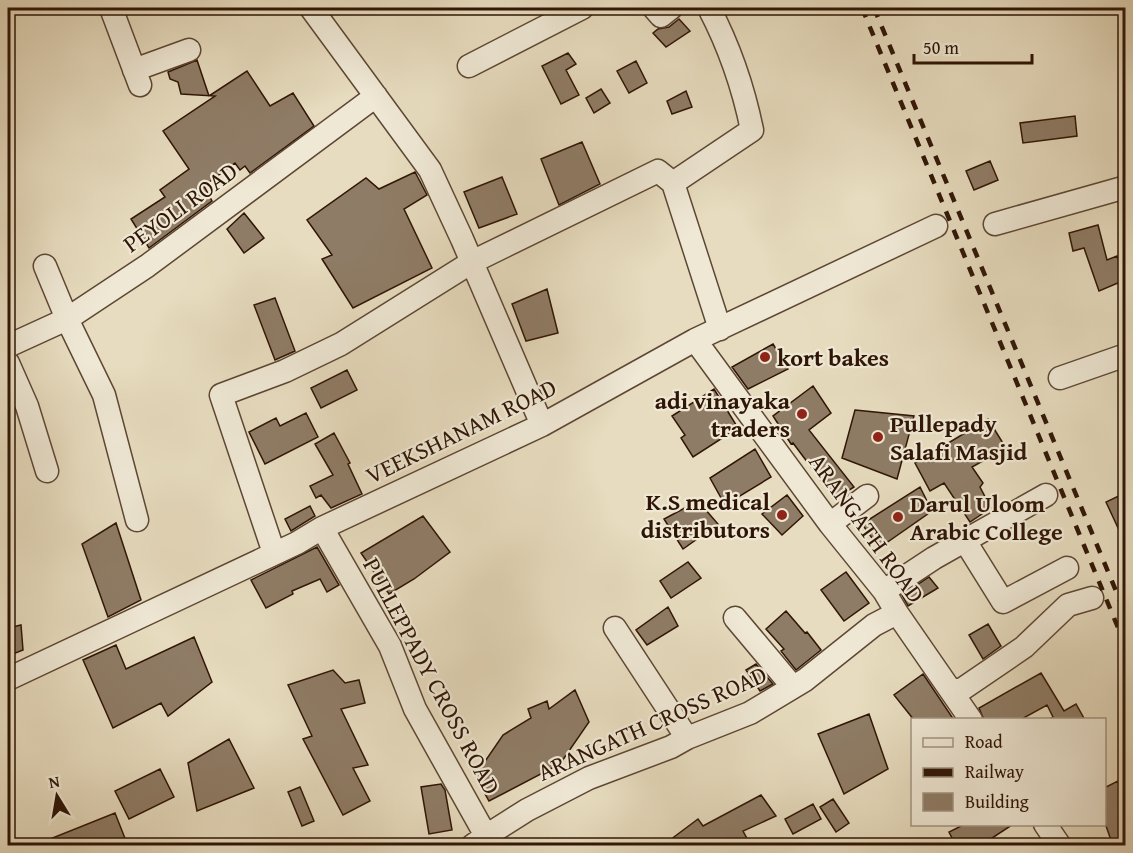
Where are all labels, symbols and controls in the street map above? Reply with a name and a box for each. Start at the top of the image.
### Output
scale bar [914,27,1032,65]
text: 50 m [923,34,959,61]
street label: PEYOLI ROAD [115,153,245,261]
place label: kort bakes [777,340,889,375]
marker: kort bakes [758,350,772,364]
street label: VEEKSHANAM ROAD [360,370,562,492]
place label: adi vinayaka traders [655,383,791,446]
place label: Pullepady Salafi Masjid [890,406,1028,469]
marker: adi vinayaka traders [795,407,809,421]
marker: Pullepady Salafi Masjid [871,430,885,444]
street label: ARANGATH ROAD [801,446,933,610]
place label: K.S medical distributors [641,484,771,547]
place label: Darul Uloom Arabic College [910,486,1063,549]
marker: K.S medical distributors [775,508,789,522]
marker: Darul Uloom Arabic College [891,510,905,524]
street label: PULLEPPADY CROSS ROAD [355,551,509,801]
street label: ARANGATH CROSS ROAD [532,657,772,789]
legend [911,718,1106,826]
text: Road [965,728,1003,755]
text: Railway [965,758,1024,785]
north arrow [27,766,87,826]
text: N [47,768,62,794]
text: Building [965,788,1029,815]

